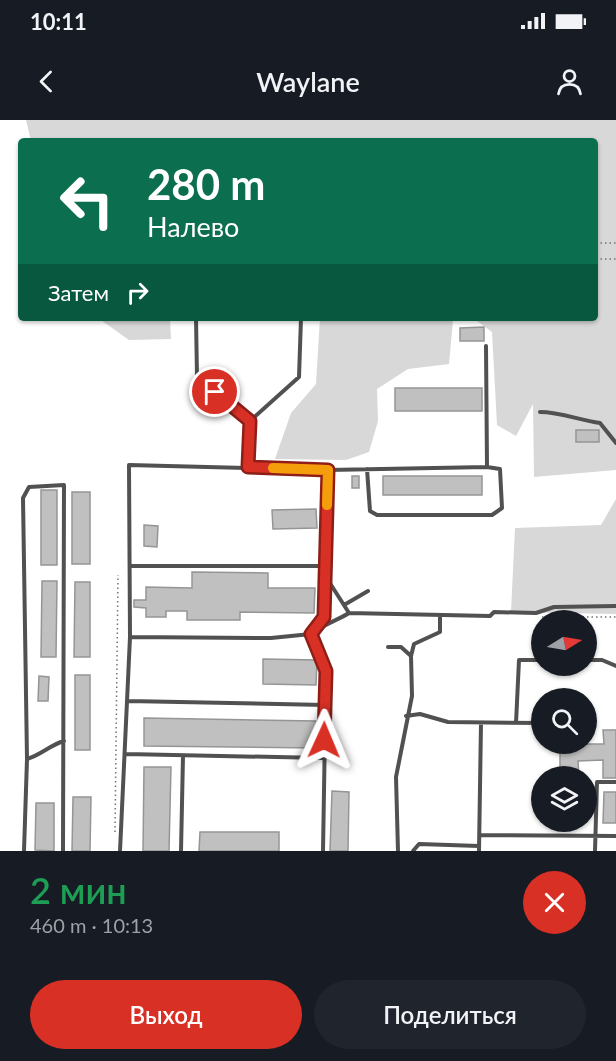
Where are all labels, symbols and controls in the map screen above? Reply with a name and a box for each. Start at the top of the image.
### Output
text: 10:11 [30,8,87,35]
icon: back [30,65,63,98]
text: Waylane [256,65,360,98]
icon: person [553,65,586,98]
text: 280 m [147,159,265,209]
icon: left [48,162,126,240]
text: Налево [147,210,239,243]
icon: right [121,276,154,309]
text: Затем [48,279,109,306]
pin [189,366,240,417]
icon: arrive [198,375,231,408]
north arrow [531,610,597,676]
map controls [531,610,597,832]
button: search [531,688,597,754]
position arrow [292,708,356,772]
button: layers [531,766,597,832]
text: 2 мин [30,868,127,912]
button: close [523,871,586,934]
text: 460 m · 10:13 [30,913,153,937]
button: Выход [30,980,302,1049]
button: Поделиться [314,980,586,1049]

